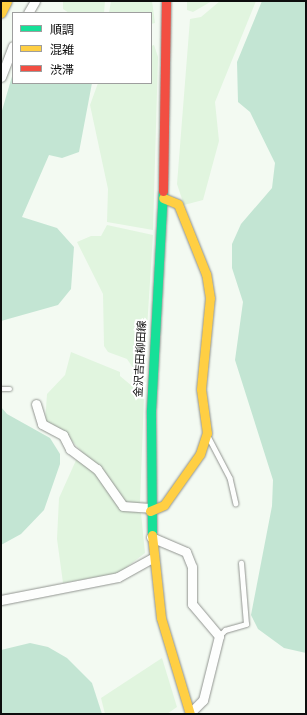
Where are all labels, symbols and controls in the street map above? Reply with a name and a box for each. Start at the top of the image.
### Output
legend [12,12,152,84]
text: 順調 [50,23,74,37]
text: 混雑 [50,43,74,57]
text: 渋滞 [50,63,74,77]
street label: 金沢吉田柳田線 [132,320,150,398]

